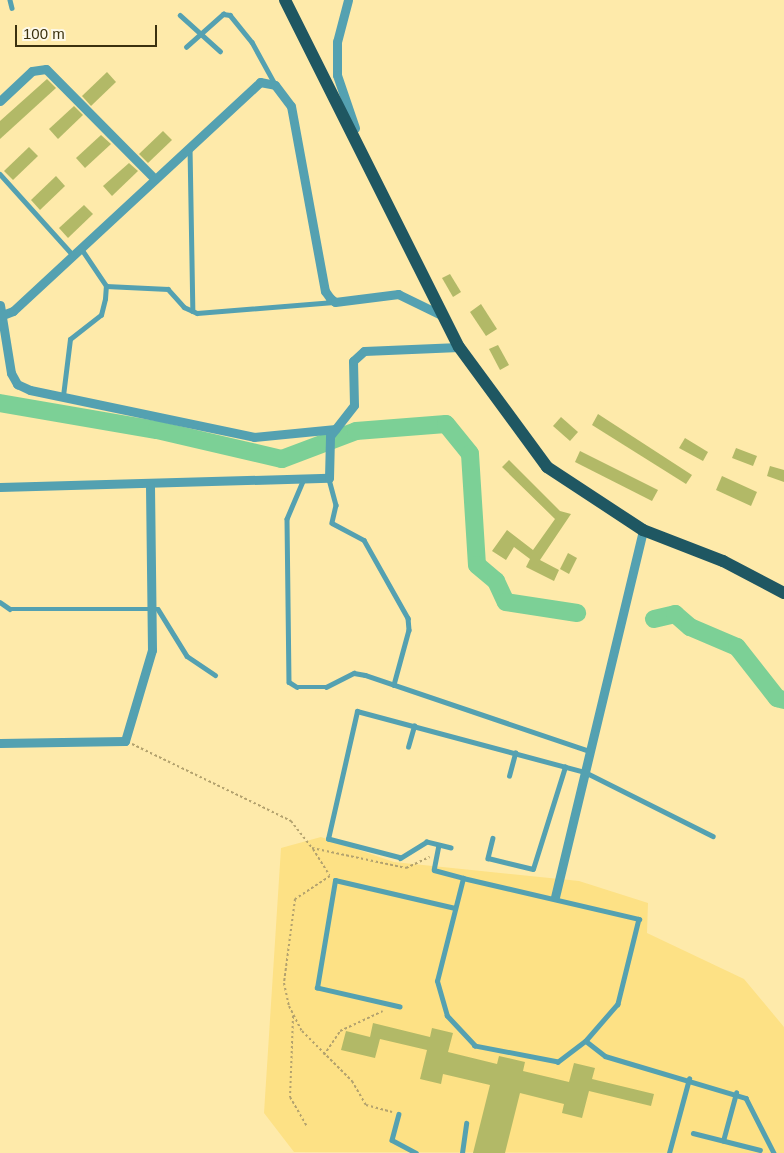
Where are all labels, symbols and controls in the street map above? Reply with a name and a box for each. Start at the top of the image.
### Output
scale bar [18,15,160,47]
text: 100 m [23,25,65,42]

